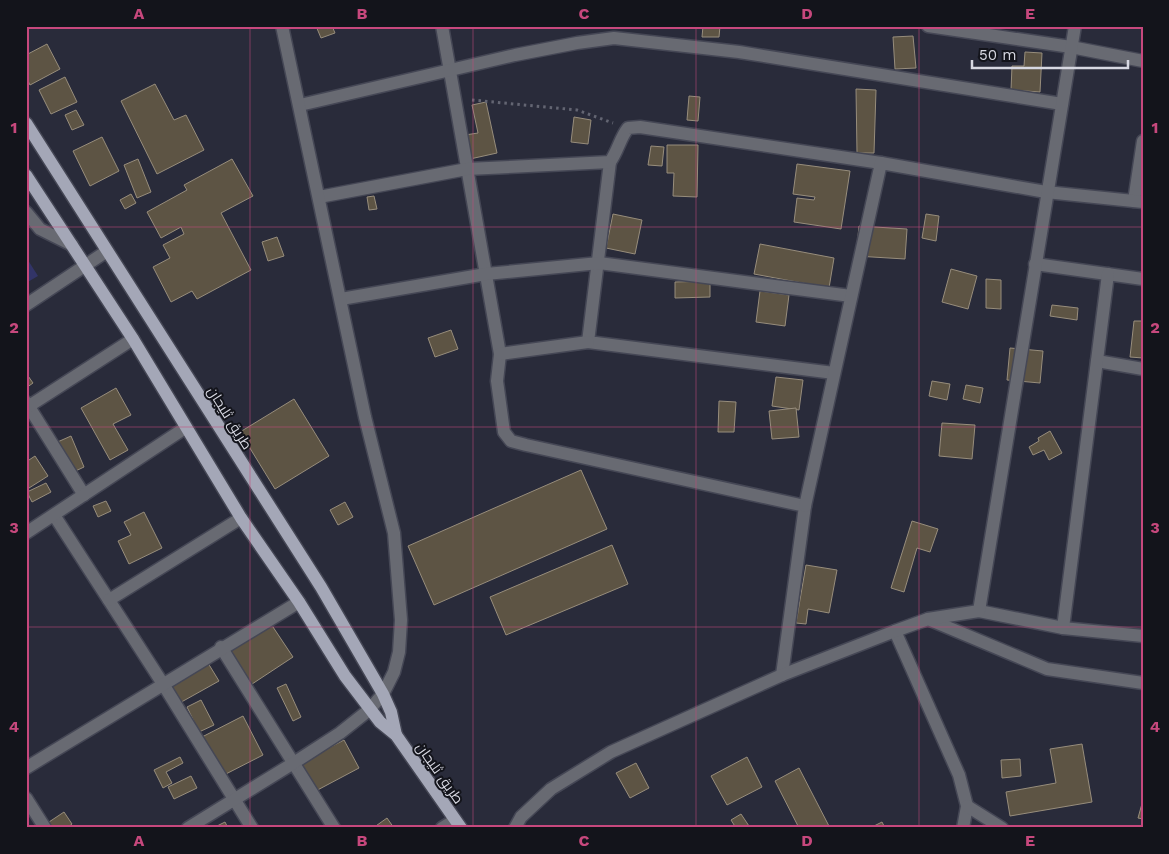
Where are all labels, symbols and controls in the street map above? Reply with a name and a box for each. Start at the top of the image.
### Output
text: A [134,4,145,23]
text: B [357,4,368,23]
text: C [579,4,590,23]
text: D [801,4,813,23]
text: E [1025,4,1035,23]
scale bar [972,38,1128,70]
text: 50 m [979,46,1016,64]
text: 1 [11,118,17,137]
text: 1 [1152,118,1158,137]
text: 2 [9,318,19,337]
text: 2 [1150,318,1160,337]
street label: طريق ثليجان [204,384,256,453]
text: 3 [9,518,19,537]
text: 3 [1150,518,1160,537]
text: 4 [9,717,19,736]
text: 4 [1150,717,1160,736]
street label: طريق ثليجان [412,739,467,807]
text: A [134,831,145,850]
text: B [357,831,368,850]
text: C [579,831,590,850]
text: D [801,831,813,850]
text: E [1025,831,1035,850]

